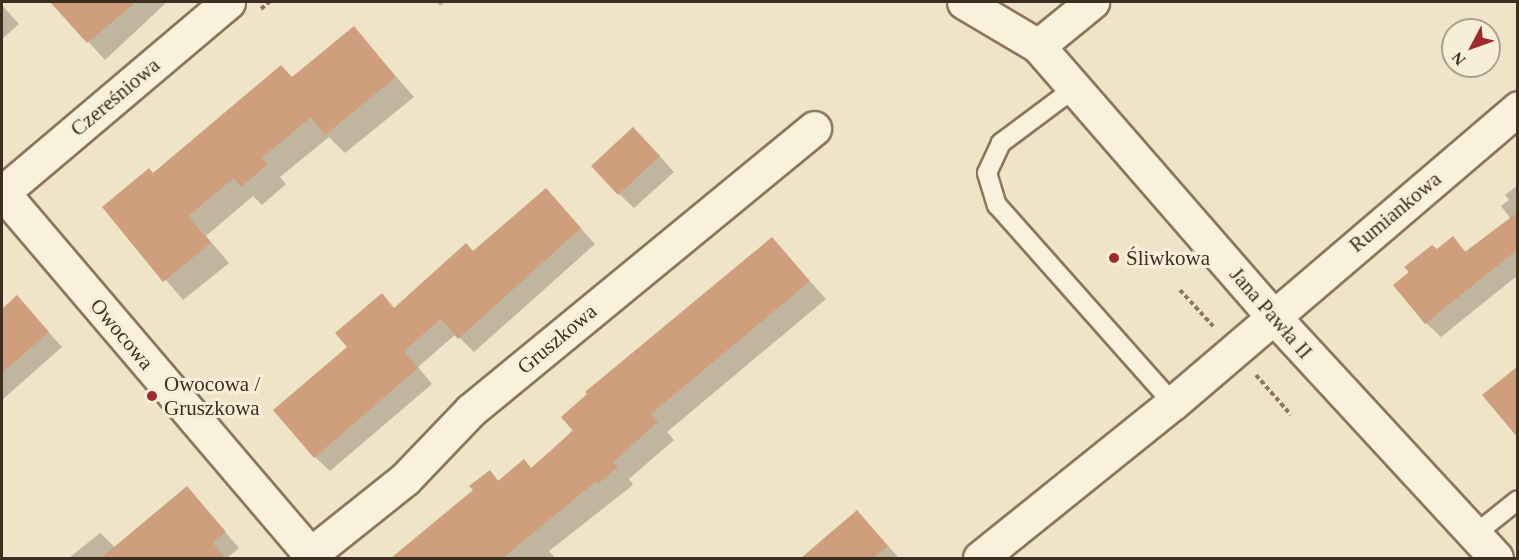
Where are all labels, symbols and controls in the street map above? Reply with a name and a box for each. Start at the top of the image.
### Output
north arrow [1441,18,1501,78]
text: N [1448,49,1469,69]
street label: Czereśniowa [65,52,165,142]
street label: Rumiankowa [1344,166,1446,258]
place label: Śliwkowa [1126,245,1210,271]
marker: Śliwkowa [1107,251,1121,265]
street label: Jana Pawła II [1224,262,1318,364]
street label: Owocowa [85,293,159,375]
street label: Gruszkowa [512,299,602,379]
place label: Owocowa / Gruszkowa [164,371,260,421]
marker: Owocowa / Gruszkowa [145,389,159,403]

